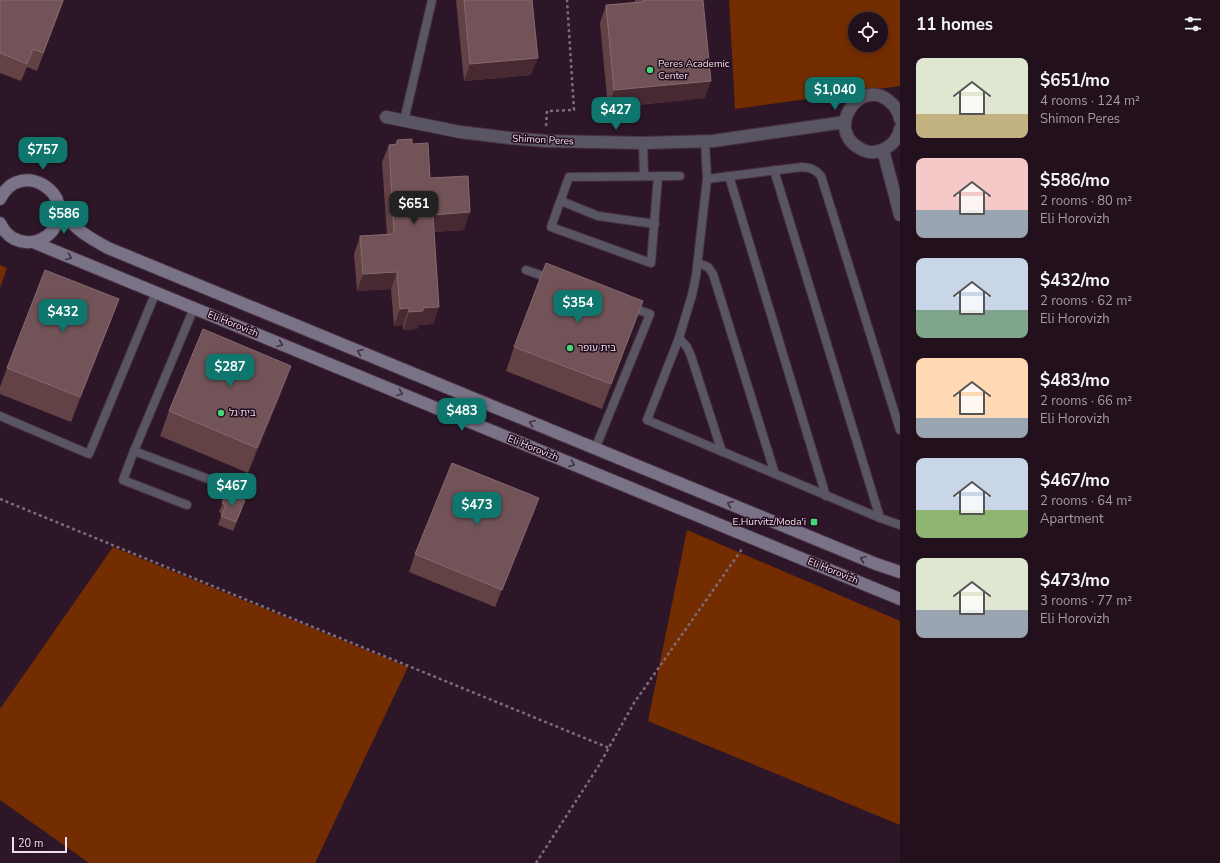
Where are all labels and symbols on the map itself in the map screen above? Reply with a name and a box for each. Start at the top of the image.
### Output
place label: Peres Academic Center [658,57,730,83]
marker: Peres Academic Center [645,65,655,75]
pin: $1,040 [802,77,868,111]
pin: $427 [592,97,640,131]
street label: Shimon Peres [512,131,574,149]
pin: $757 [19,137,67,171]
pin: $651 [390,191,438,225]
pin: $586 [40,201,88,235]
one-way arrow [65,252,72,260]
pin: $354 [554,290,602,324]
pin: $432 [39,299,87,333]
street label: Eli Horovizh [206,307,260,341]
one-way arrow [276,339,283,347]
place label: בית עופר [578,341,616,355]
marker: בית עופר [565,343,575,353]
one-way arrow [357,349,365,357]
pin: $287 [206,354,254,388]
one-way arrow [395,388,403,396]
pin: $483 [438,398,486,432]
place label: בית גל [229,406,256,420]
marker: בית גל [216,408,226,418]
one-way arrow [529,419,536,427]
street label: Eli Horovizh [506,431,560,465]
one-way arrow [567,459,575,467]
pin: $467 [208,473,256,507]
pin: $473 [453,492,501,526]
one-way arrow [727,501,734,509]
place label: E.Hurvitz/Moda'i [732,515,806,529]
marker: E.Hurvitz/Moda'i [809,517,819,527]
street label: Eli Horovizh [806,554,860,588]
one-way arrow [860,556,868,564]
scale bar [12,835,67,854]

